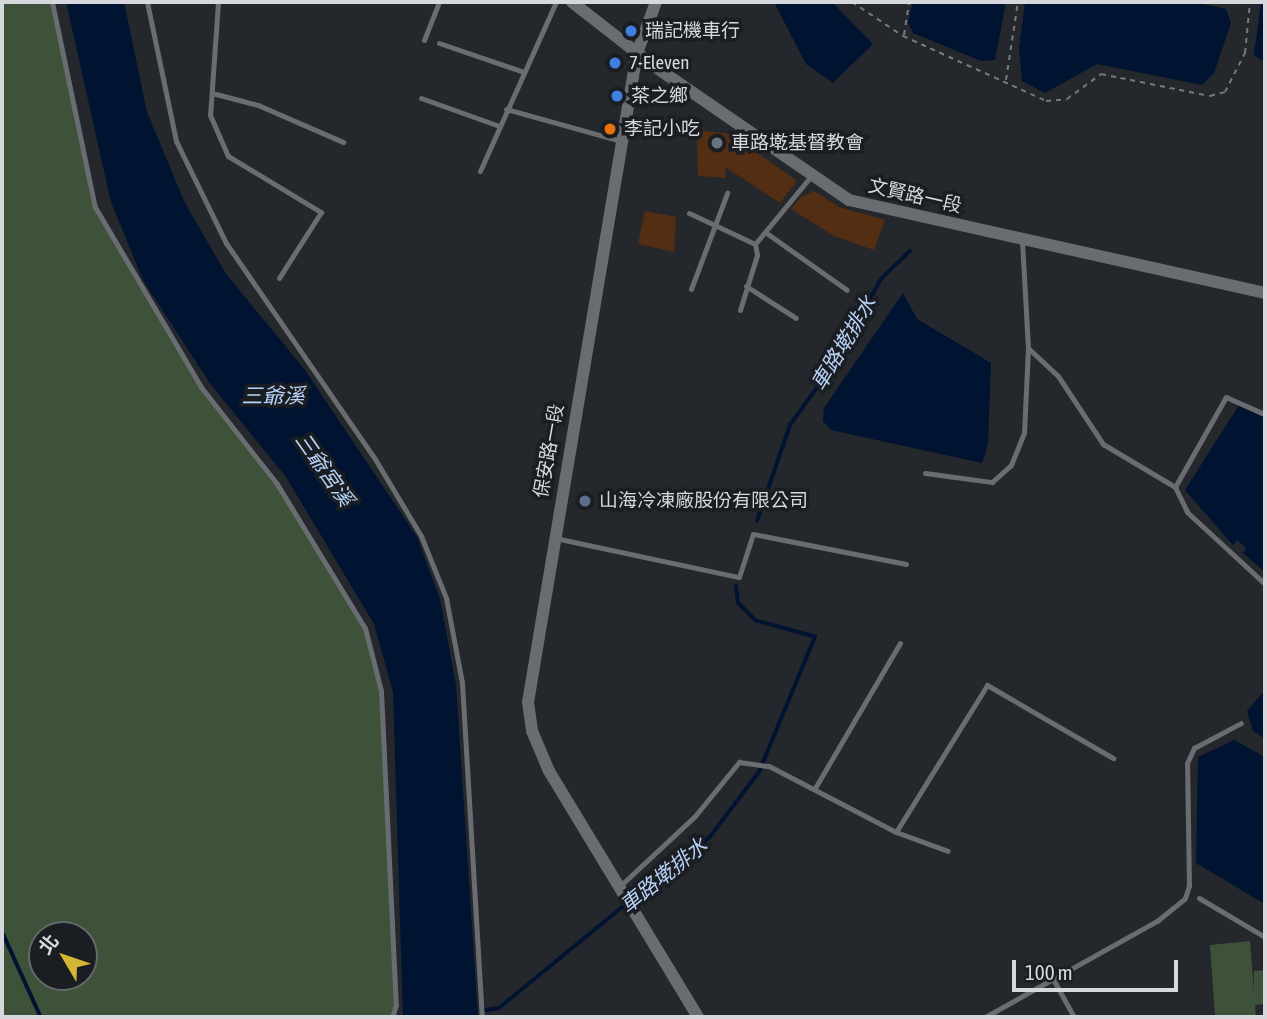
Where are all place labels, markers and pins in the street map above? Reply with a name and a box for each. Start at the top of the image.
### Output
place label: 瑞記機車行 [645,20,740,42]
marker: 瑞記機車行 [623,23,639,39]
place label: 7-Eleven [629,52,690,74]
marker: 7-Eleven [607,55,623,71]
place label: 茶之鄉 [631,85,688,107]
marker: 茶之鄉 [609,88,625,104]
place label: 李記小吃 [624,118,700,140]
marker: 李記小吃 [602,121,618,137]
place label: 車路墘基督教會 [731,132,864,154]
marker: 車路墘基督教會 [709,135,725,151]
place label: 山海冷凍廠股份有限公司 [599,490,808,512]
marker: 山海冷凍廠股份有限公司 [577,493,593,509]

